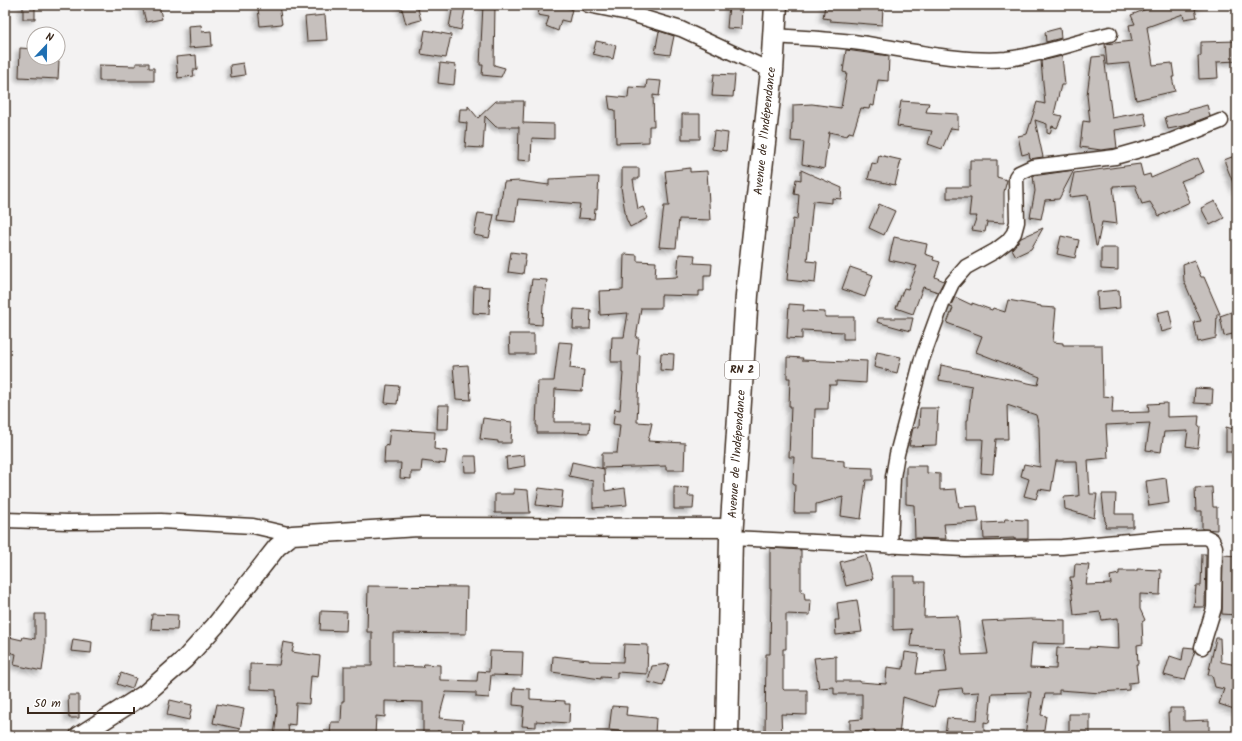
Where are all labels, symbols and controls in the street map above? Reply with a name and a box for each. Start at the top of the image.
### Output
north arrow [26,26,66,66]
text: N [43,28,56,47]
street label: Avenue de l'Indépendance [749,65,781,196]
road number: RN 2 [725,361,759,379]
street label: Avenue de l'Indépendance [723,389,751,519]
scale bar [28,689,134,715]
text: 50 m [34,694,61,713]

